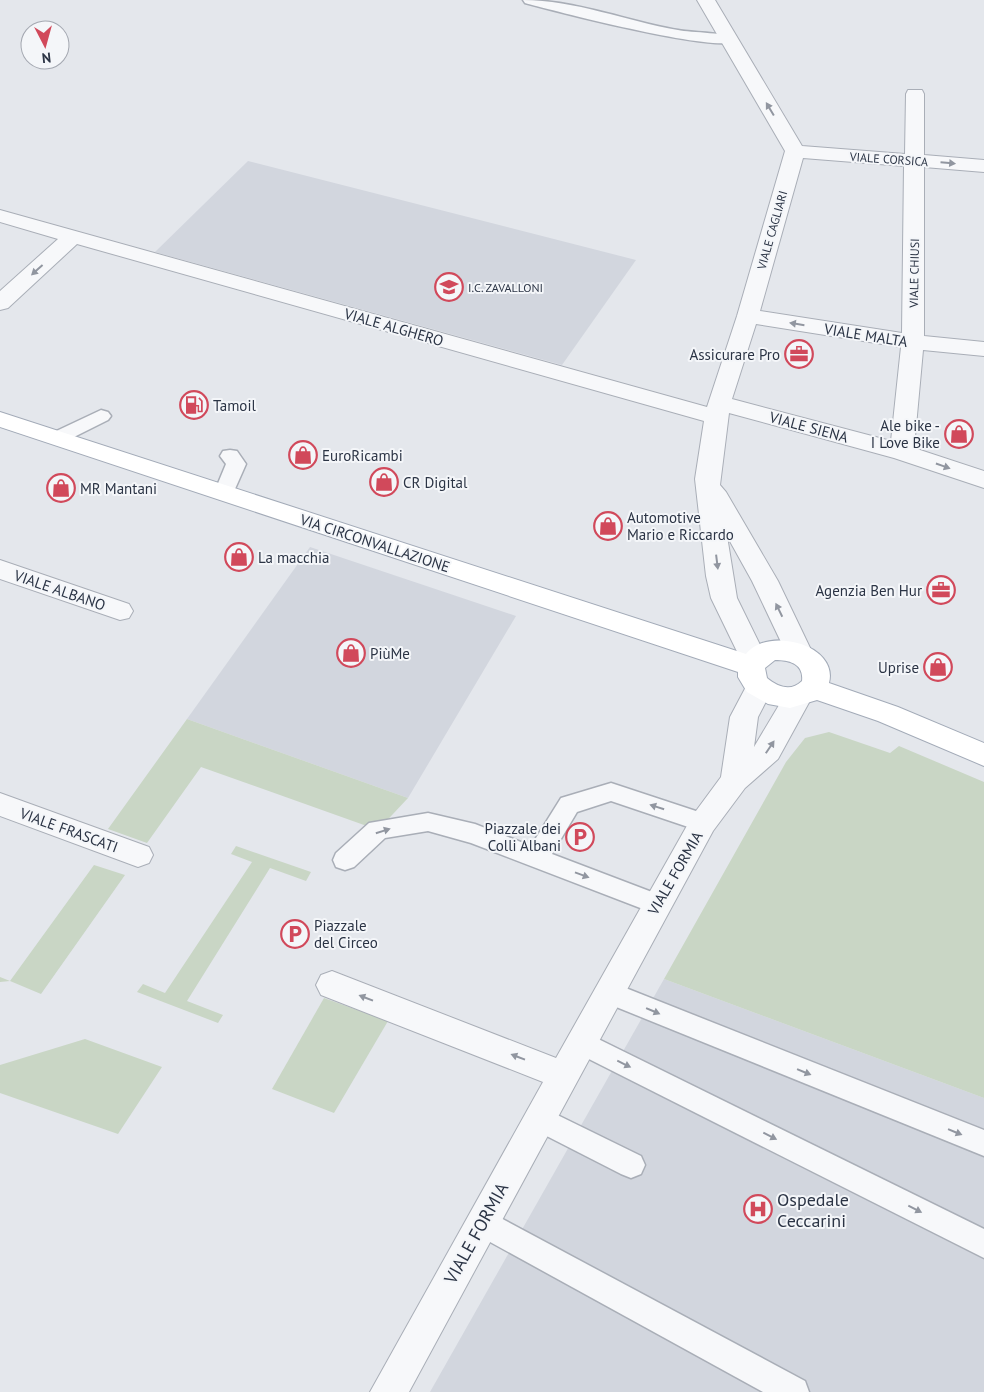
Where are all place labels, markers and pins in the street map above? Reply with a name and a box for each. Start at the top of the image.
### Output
school or university icon: I.C. ZAVALLONI [434,272,464,302]
place label: I.C. ZAVALLONI [468,280,543,295]
office icon: Assicurare Pro [784,339,814,369]
place label: Assicurare Pro [689,345,780,364]
fuel station icon: Tamoil [179,390,209,420]
place label: Tamoil [213,396,256,415]
place label: Ale bike - I Love Bike [871,416,940,452]
shop icon: Ale bike - I Love Bike [944,419,974,449]
shop icon: EuroRicambi [288,440,318,470]
place label: EuroRicambi [322,446,403,465]
shop icon: CR Digital [369,467,399,497]
shop icon: MR Mantani [46,473,76,503]
place label: CR Digital [403,473,468,492]
place label: MR Mantani [80,479,157,498]
place label: Automotive Mario e Riccardo [627,508,734,544]
shop icon: Automotive Mario e Riccardo [593,511,623,541]
shop icon: La macchia [224,542,254,572]
place label: La macchia [258,548,329,567]
office icon: Agenzia Ben Hur [926,575,956,605]
place label: Agenzia Ben Hur [816,581,922,600]
shop icon: PiùMe [336,638,366,668]
place label: PiùMe [370,644,410,663]
shop icon: Uprise [923,652,953,682]
place label: Uprise [878,658,919,677]
place label: Piazzale dei Colli Albani [485,819,561,855]
parking icon: Piazzale dei Colli Albani [565,822,595,852]
place label: Piazzale del Circeo [314,916,378,952]
parking icon: Piazzale del Circeo [280,919,310,949]
place label: Ospedale Ceccarini [777,1188,849,1232]
hospital icon: Ospedale Ceccarini [743,1194,773,1224]

